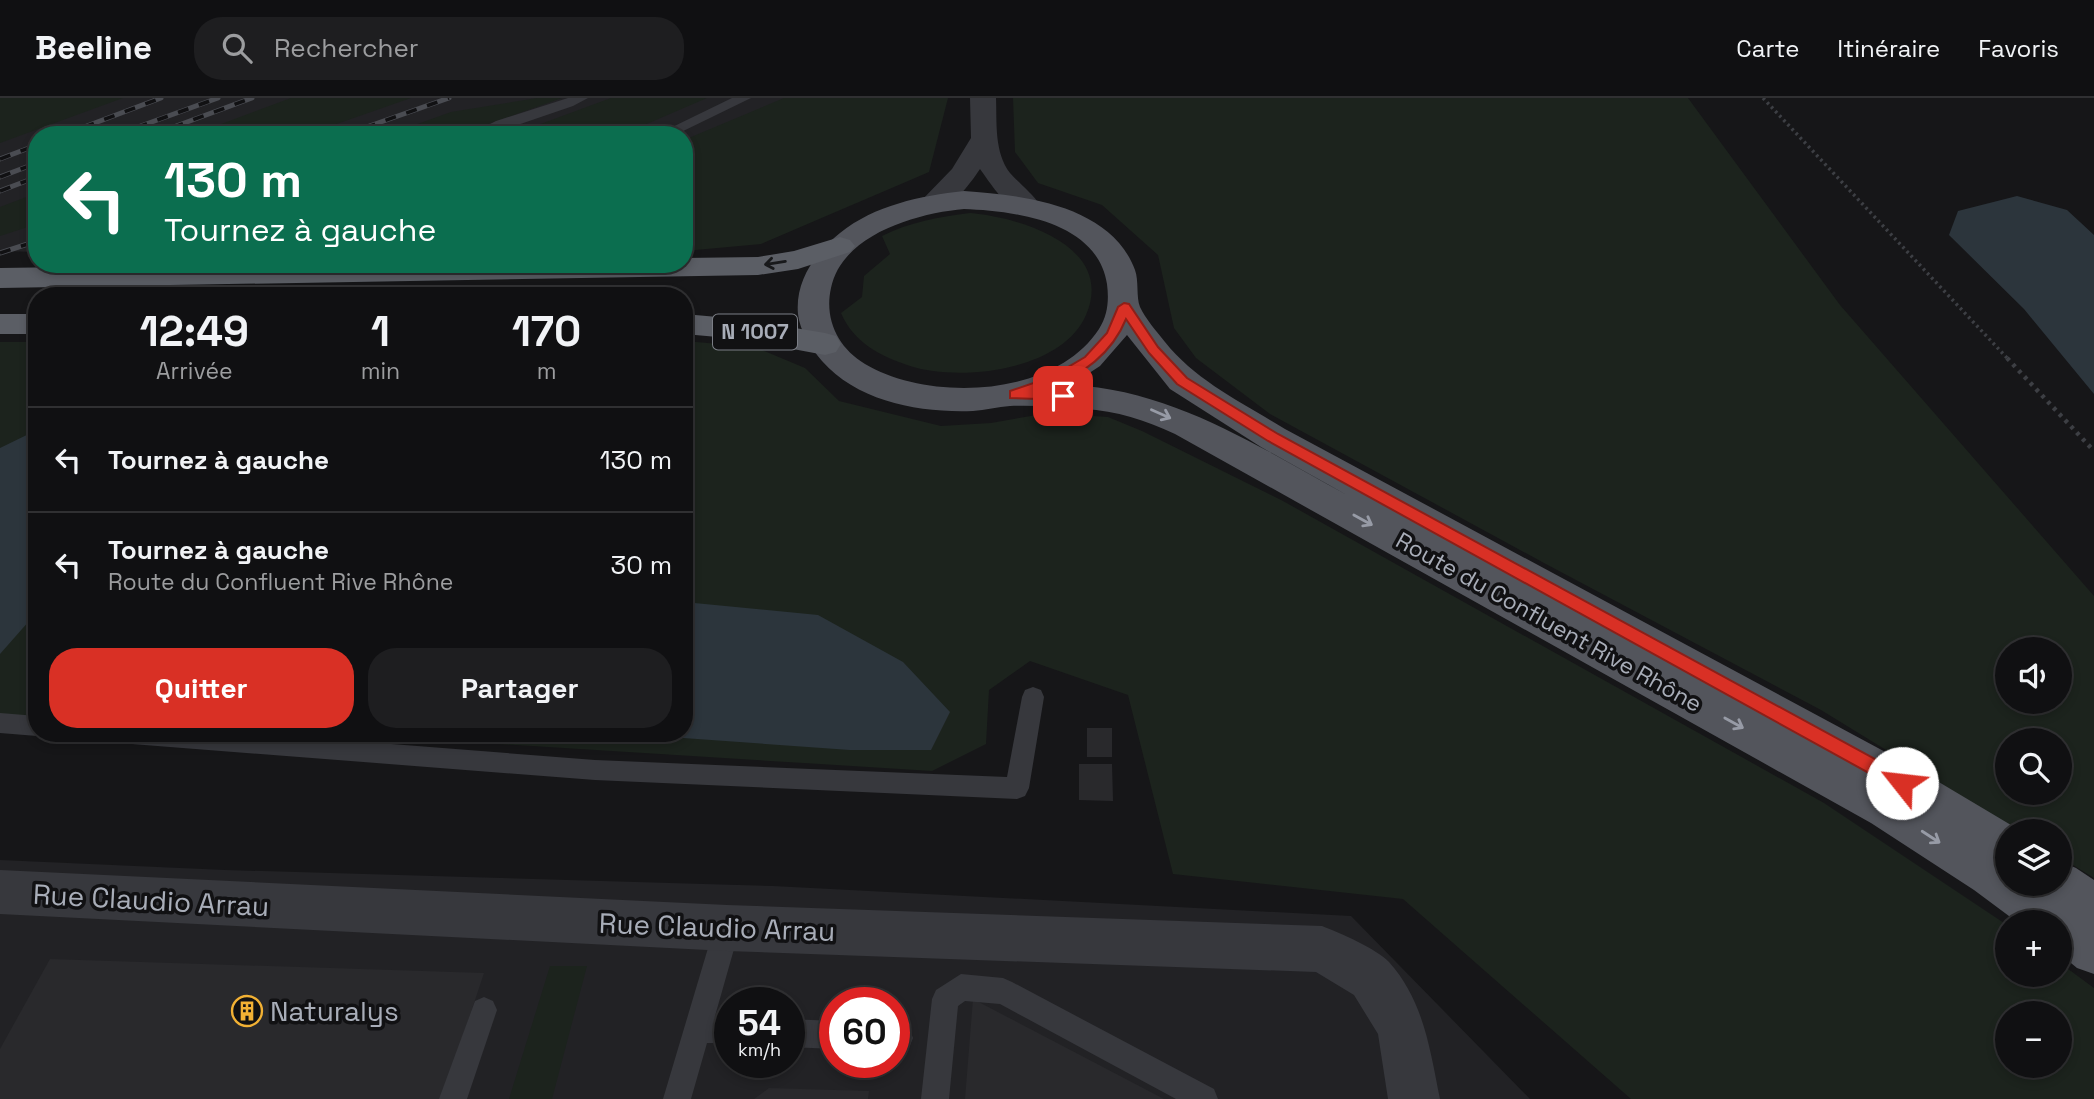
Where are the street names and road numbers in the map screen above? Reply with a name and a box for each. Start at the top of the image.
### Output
road number: N 1007 [713,314,797,350]
street label: Route du Confluent Rive Rhône [1391,525,1707,719]
street label: Rue Claudio Arrau [32,876,270,924]
street label: Rue Claudio Arrau [598,905,836,949]

